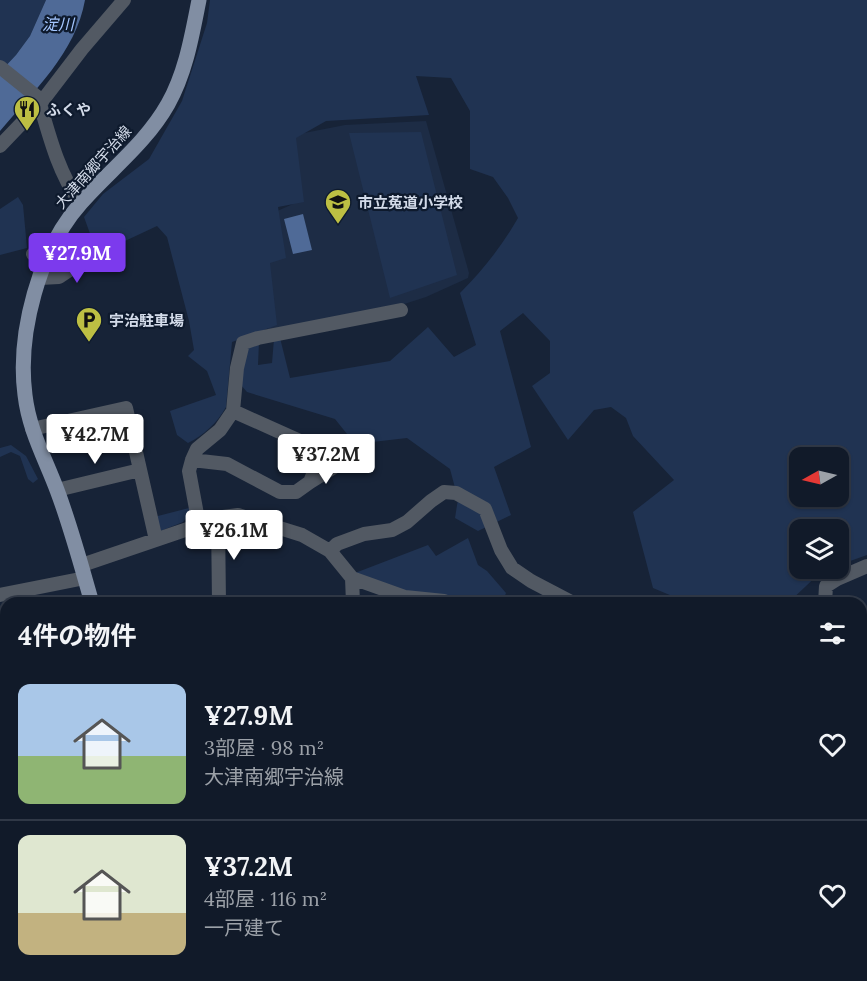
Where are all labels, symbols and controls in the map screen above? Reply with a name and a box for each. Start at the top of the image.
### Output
water label: 淀川 [42,14,76,34]
restaurant icon: ふくや [12,94,42,132]
place label: ふくや [46,100,91,119]
street label: 大津南郷宇治線 [51,122,135,212]
school or university icon: 市立菟道小学校 [323,187,353,225]
place label: 市立菟道小学校 [358,193,463,212]
pin: ¥27.9M [28,233,126,284]
text: ¥27.9M [43,240,111,265]
parking icon: 宇治駐車場 [74,305,104,343]
place label: 宇治駐車場 [109,311,184,330]
pin: ¥42.7M [46,414,144,465]
text: ¥42.7M [61,421,129,446]
pin: ¥37.2M [277,434,375,485]
text: ¥37.2M [292,441,360,466]
north arrow [789,447,849,507]
map controls [789,447,849,579]
pin: ¥26.1M [185,510,283,561]
text: ¥26.1M [200,517,268,542]
button: layers [789,519,849,579]
icon: filters [816,617,849,650]
text: 4件の物件 [18,619,136,652]
text: ¥27.9M [204,699,294,732]
icon: home [66,708,138,780]
icon: heart [816,728,849,761]
text: 3部屋 · 98 m² [204,735,324,760]
text: 大津南郷宇治線 [204,764,344,789]
text: ¥37.2M [204,850,293,883]
icon: home [66,859,138,931]
icon: heart [816,879,849,912]
text: 4部屋 · 116 m² [204,886,327,911]
text: 一戸建て [204,915,284,940]

